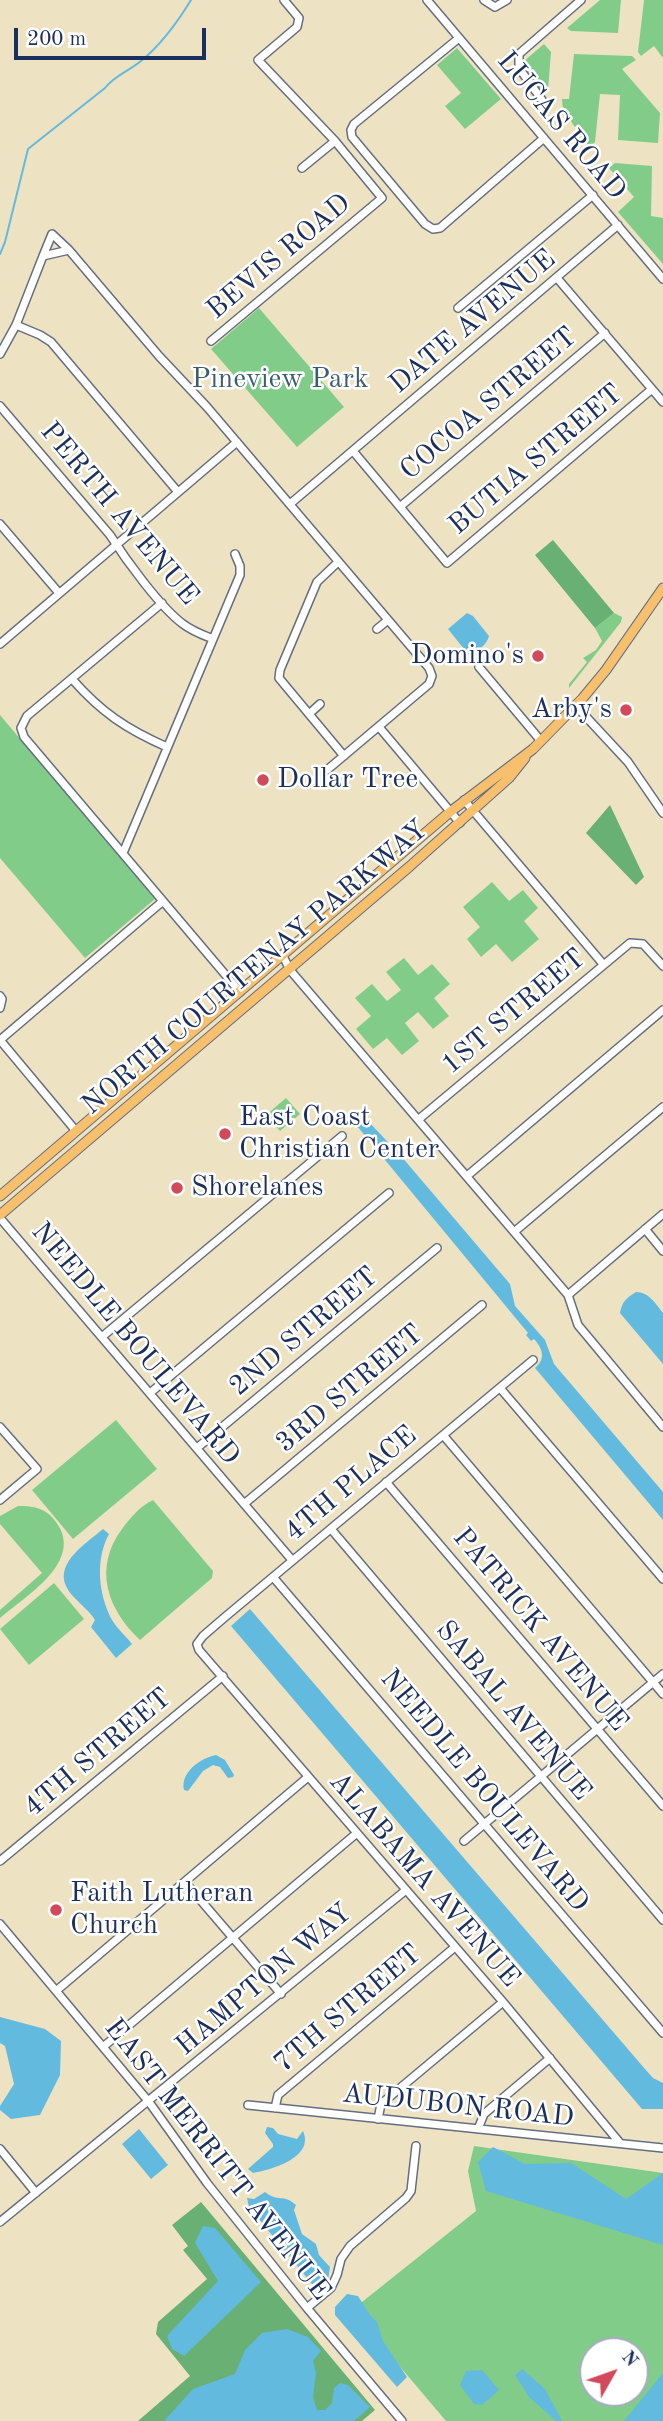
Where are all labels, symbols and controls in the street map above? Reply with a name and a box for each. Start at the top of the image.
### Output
scale bar [18,14,210,58]
text: 200 m [27,29,86,50]
street label: LUCAS ROAD [489,45,633,207]
street label: BEVIS ROAD [200,187,358,327]
street label: DATE AVENUE [383,243,563,401]
street label: COCOA STREET [394,320,584,488]
park label: Pineview Park [191,363,369,397]
street label: BUTIA STREET [442,377,630,543]
street label: PERTH AVENUE [33,416,205,612]
place label: Domino's [411,639,524,673]
marker: Domino's [530,648,546,664]
place label: Arby's [531,693,612,727]
marker: Arby's [618,702,634,718]
place label: Dollar Tree [277,763,418,797]
marker: Dollar Tree [255,772,271,788]
street label: NORTH COURTENAY PARKWAY [75,813,435,1123]
street label: 1ST STREET [435,942,593,1082]
place label: East Coast Christian Center [239,1101,439,1167]
marker: East Coast Christian Center [217,1126,233,1142]
place label: Shorelanes [191,1171,323,1205]
marker: Shorelanes [169,1180,185,1196]
street label: NEEDLE BOULEVARD [24,1216,246,1472]
street label: 2ND STREET [223,1260,385,1404]
street label: 3RD STREET [269,1318,431,1460]
street label: 4TH PLACE [278,1419,424,1549]
street label: PATRICK AVENUE [445,1521,635,1739]
street label: SABAL AVENUE [428,1614,598,1808]
street label: NEEDLE BOULEVARD [373,1663,595,1919]
street label: 4TH STREET [17,1682,179,1824]
street label: ALABAMA AVENUE [321,1765,527,1995]
place label: Faith Lutheran Church [70,1877,253,1943]
street label: HAMPTON WAY [169,1897,359,2063]
marker: Faith Lutheran Church [48,1902,64,1918]
street label: 7TH STREET [267,1938,429,2080]
street label: EAST MERRITT AVENUE [97,2013,337,2307]
street label: AUDUBON ROAD [340,2077,576,2135]
north arrow [579,2337,649,2407]
text: N [617,2348,641,2371]

